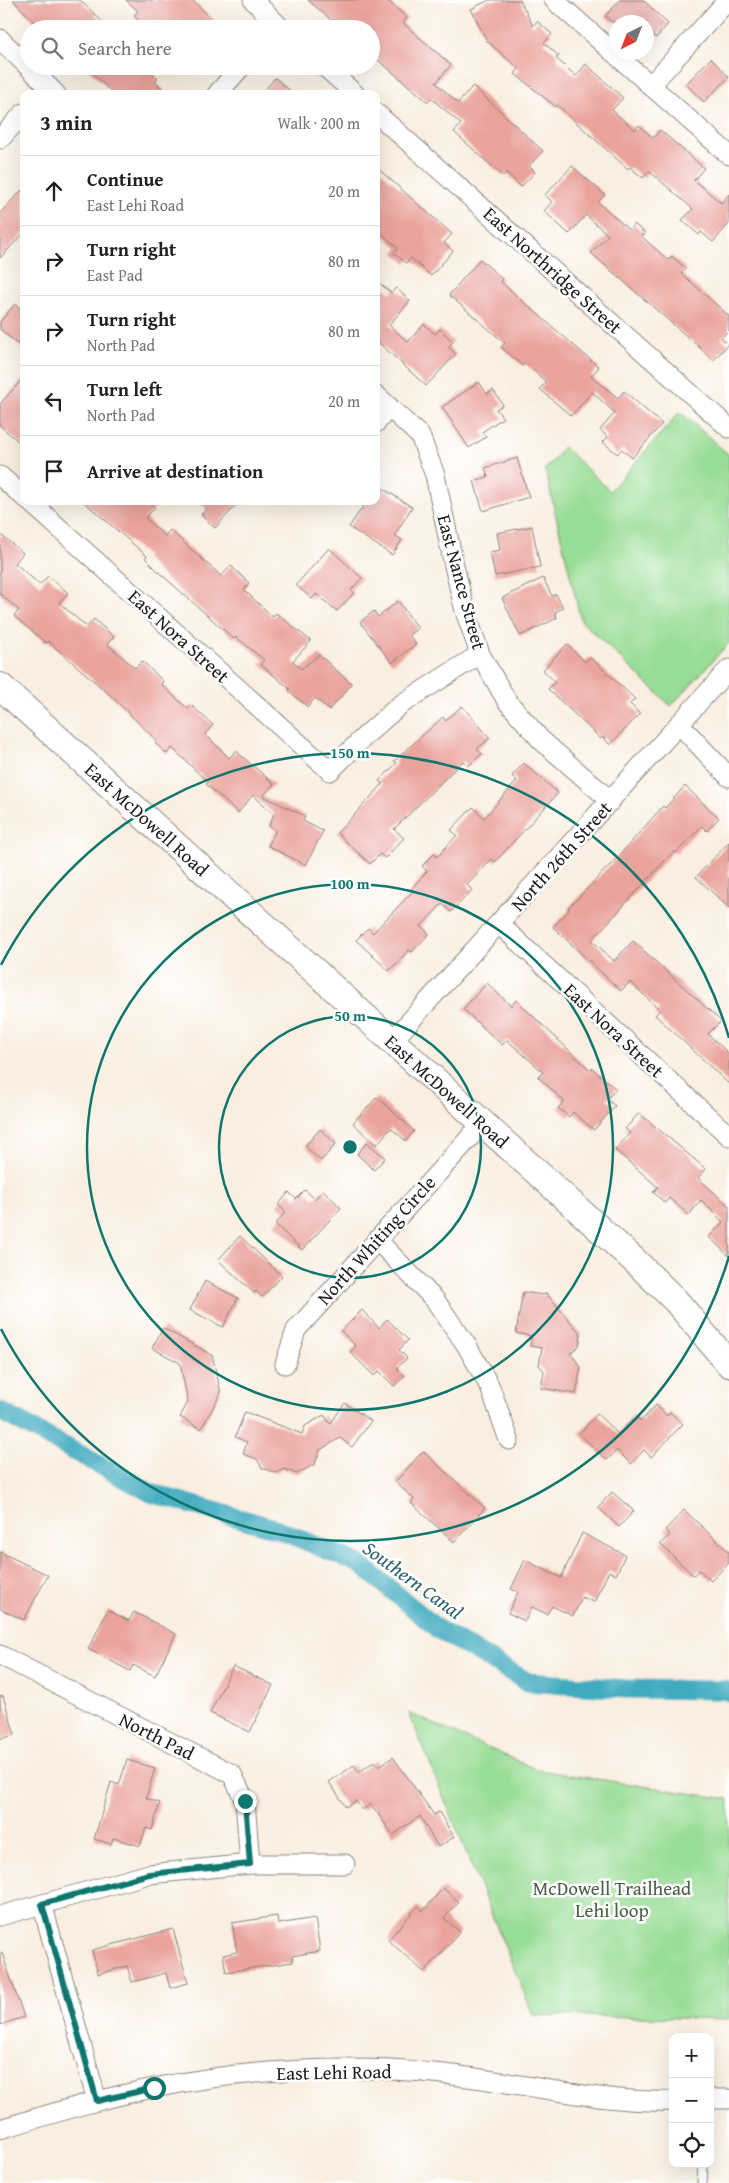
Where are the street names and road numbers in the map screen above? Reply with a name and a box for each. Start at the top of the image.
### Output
street label: East Northridge Street [477,200,629,340]
street label: East Nance Street [431,511,494,653]
street label: East Nora Street [122,583,236,689]
street label: East McDowell Road [79,756,216,883]
street label: North 26th Street [504,795,618,917]
street label: East Nora Street [558,976,671,1084]
street label: East McDowell Road [379,1028,516,1155]
street label: North Whiting Circle [310,1169,442,1311]
street label: North Pad [115,1705,200,1767]
street label: East Lehi Road [276,2057,393,2087]

